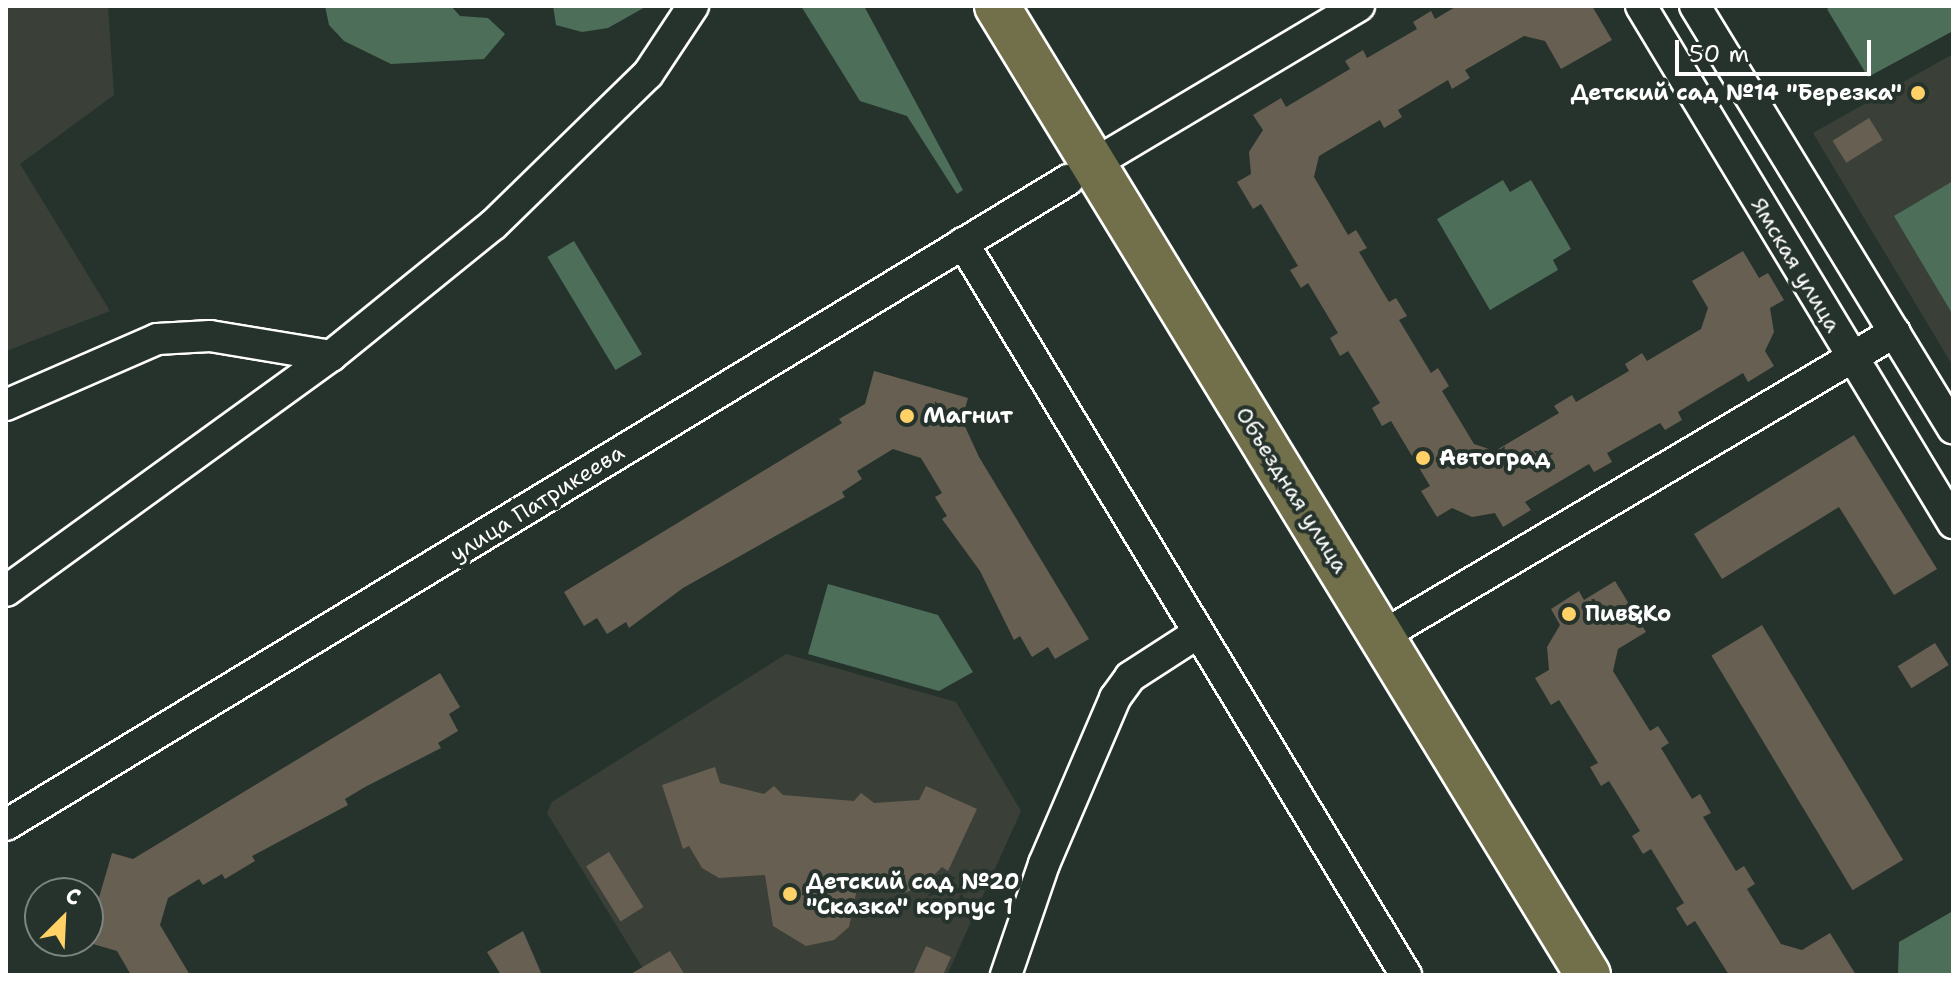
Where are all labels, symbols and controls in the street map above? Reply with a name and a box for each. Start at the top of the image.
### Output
scale bar [1679,24,1875,74]
text: 50 m [1689,38,1749,70]
place label: Детский сад №14 "Березка" [1571,80,1902,106]
marker: Детский сад №14 "Березка" [1909,84,1927,102]
street label: Ямская улица [1745,193,1847,337]
street label: Объездная улица [1230,402,1354,578]
place label: Магнит [923,403,1013,429]
marker: Магнит [898,407,916,425]
street label: улица Патрикеева [445,439,629,567]
place label: Автоград [1439,445,1550,471]
marker: Автоград [1414,449,1432,467]
place label: Пив&Ко [1585,601,1671,627]
marker: Пив&Ко [1560,605,1578,623]
place label: Детский сад №20 "Сказка" корпус 1 [806,868,1019,920]
north arrow [24,877,104,957]
text: С [61,880,85,912]
marker: Детский сад №20 "Сказка" корпус 1 [781,885,799,903]

